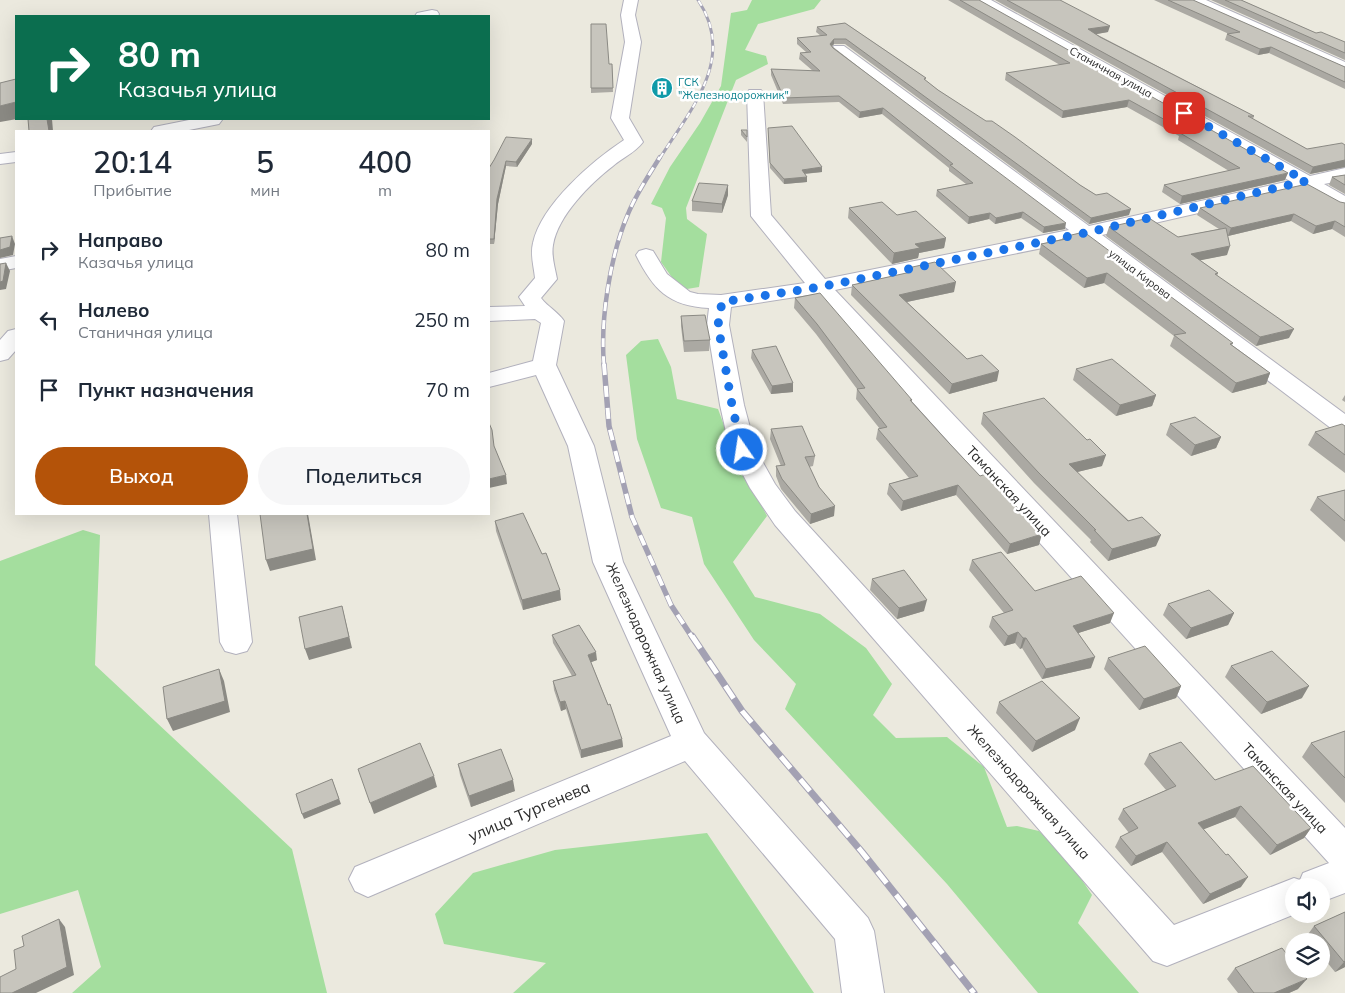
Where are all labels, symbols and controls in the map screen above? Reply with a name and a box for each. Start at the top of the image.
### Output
text: 80 m [118,32,201,76]
icon: right [35,35,100,100]
street label: Станичная улица [1067,43,1155,101]
text: Казачья улица [118,75,277,103]
place label: ГСК "Железнодорожник" [678,75,789,102]
building icon: ГСК "Железнодорожник" [650,76,674,100]
pin [1163,92,1205,134]
icon: arrive [1170,99,1198,127]
text: 20:14 [93,143,172,181]
text: 5 [256,143,274,181]
text: 400 [358,143,412,181]
text: Прибытие [93,180,172,200]
text: мин [250,180,280,200]
text: m [378,180,392,200]
text: Направо [78,228,163,252]
icon: right [35,236,63,264]
text: 80 m [426,238,470,262]
street label: улица Кирова [1106,246,1174,302]
text: Казачья улица [78,252,194,272]
text: Налево [78,298,150,322]
icon: left [35,306,63,334]
text: 250 m [414,308,470,332]
text: Станичная улица [78,322,213,342]
icon: arrive [35,376,63,404]
text: Пункт назначения [78,378,254,402]
text: 70 m [426,378,470,402]
position arrow [715,423,767,475]
street label: Таманская улица [962,442,1056,540]
button: Выход [35,447,248,505]
button: Поделиться [258,447,470,505]
street label: Железнодорожная улица [602,559,690,727]
street label: Железнодорожная улица [964,721,1094,863]
street label: Таманская улица [1238,739,1332,837]
street label: улица Тургенева [465,776,593,846]
map controls [1285,878,1330,978]
button: sound [1285,878,1330,923]
button: layers [1285,933,1330,978]

